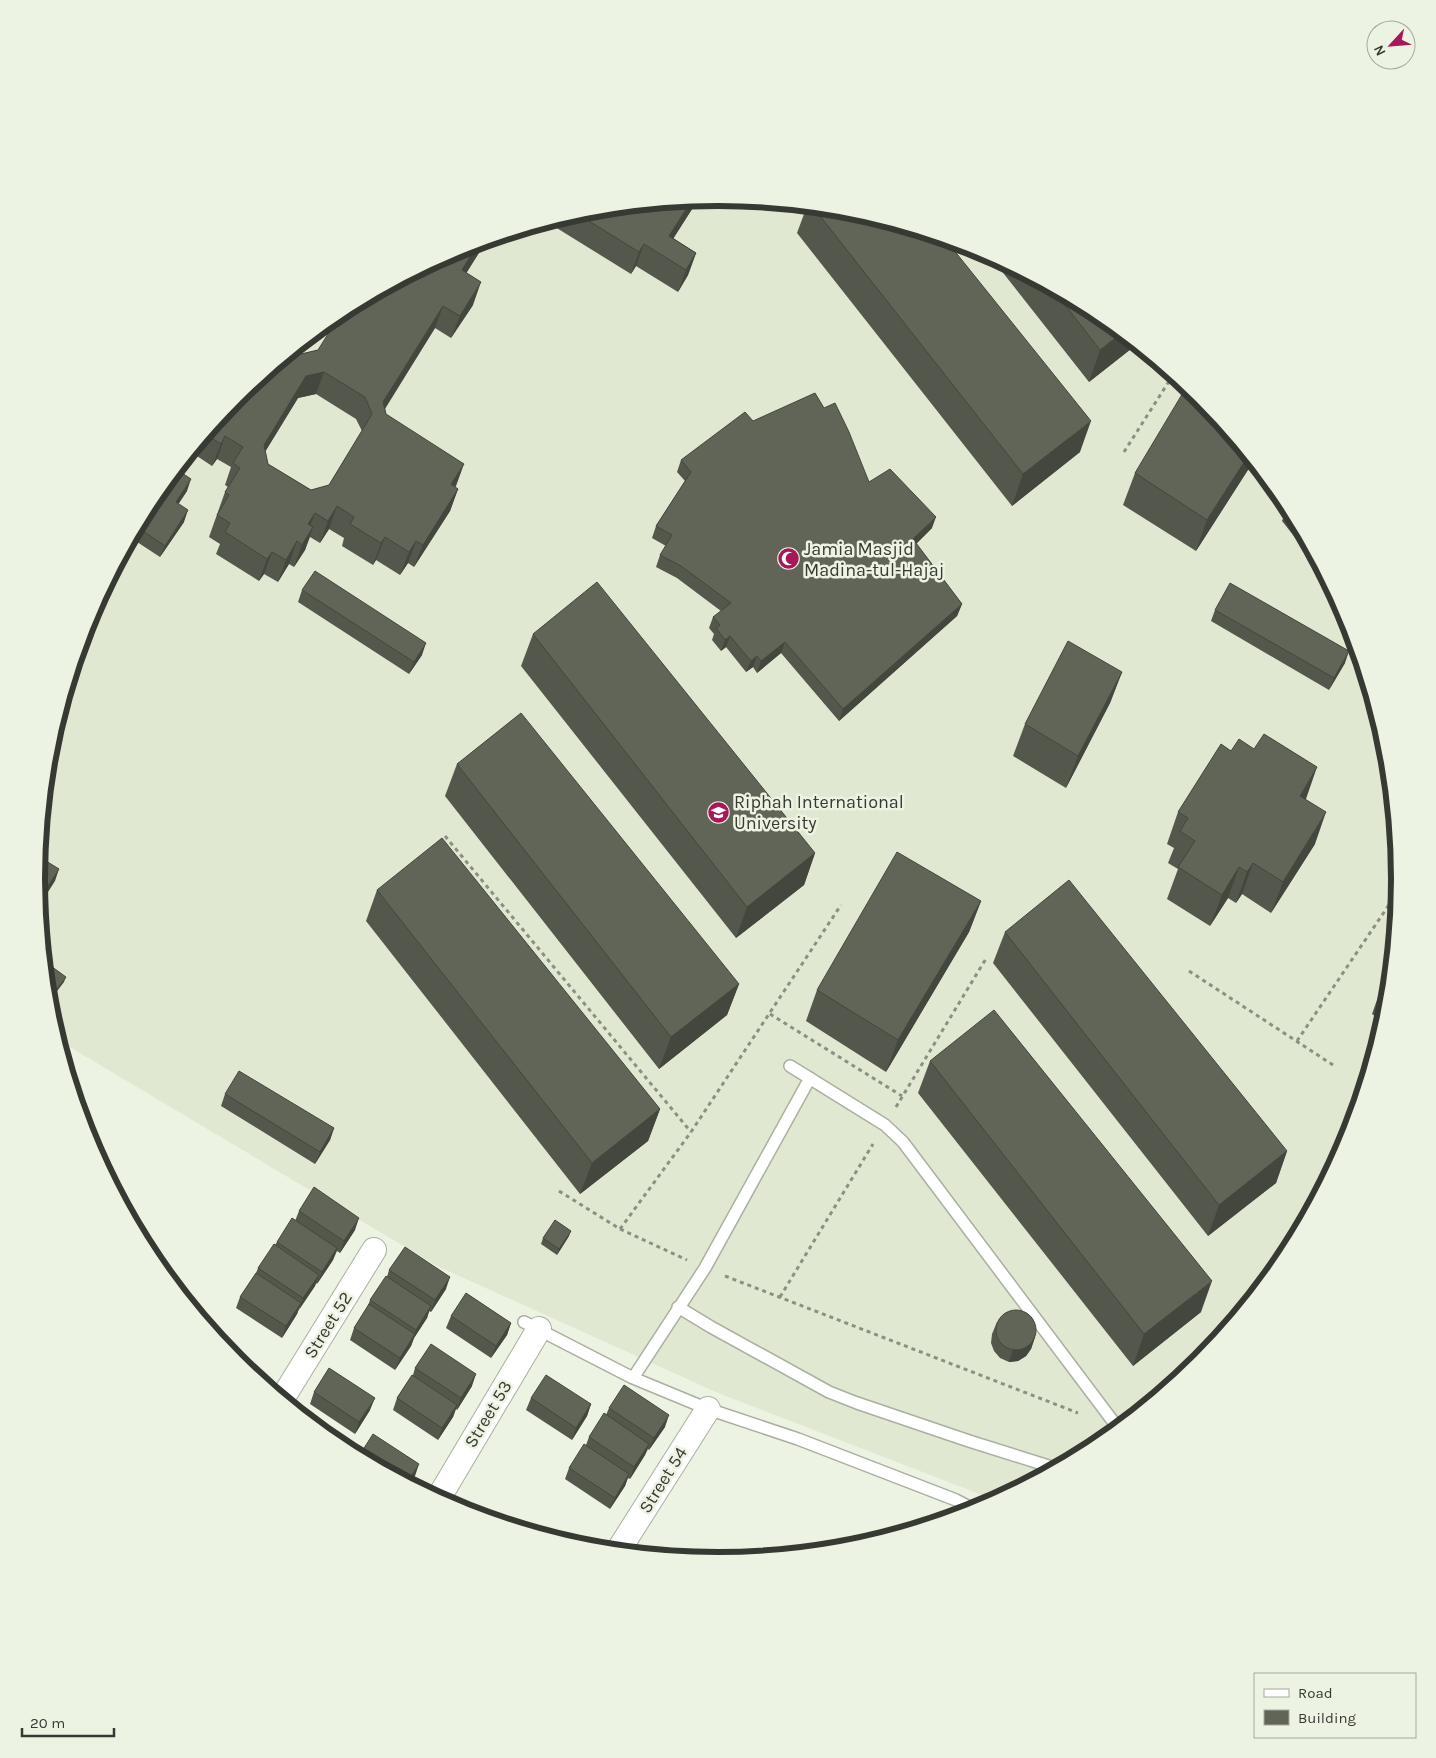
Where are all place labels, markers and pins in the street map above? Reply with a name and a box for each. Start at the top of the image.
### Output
place label: Jamia Masjid Madina-tul-Hajaj [804,538,944,581]
mosque icon: Jamia Masjid Madina-tul-Hajaj [776,547,800,571]
place label: Riphah International University [734,791,904,834]
school or university icon: Riphah International University [706,800,730,824]

